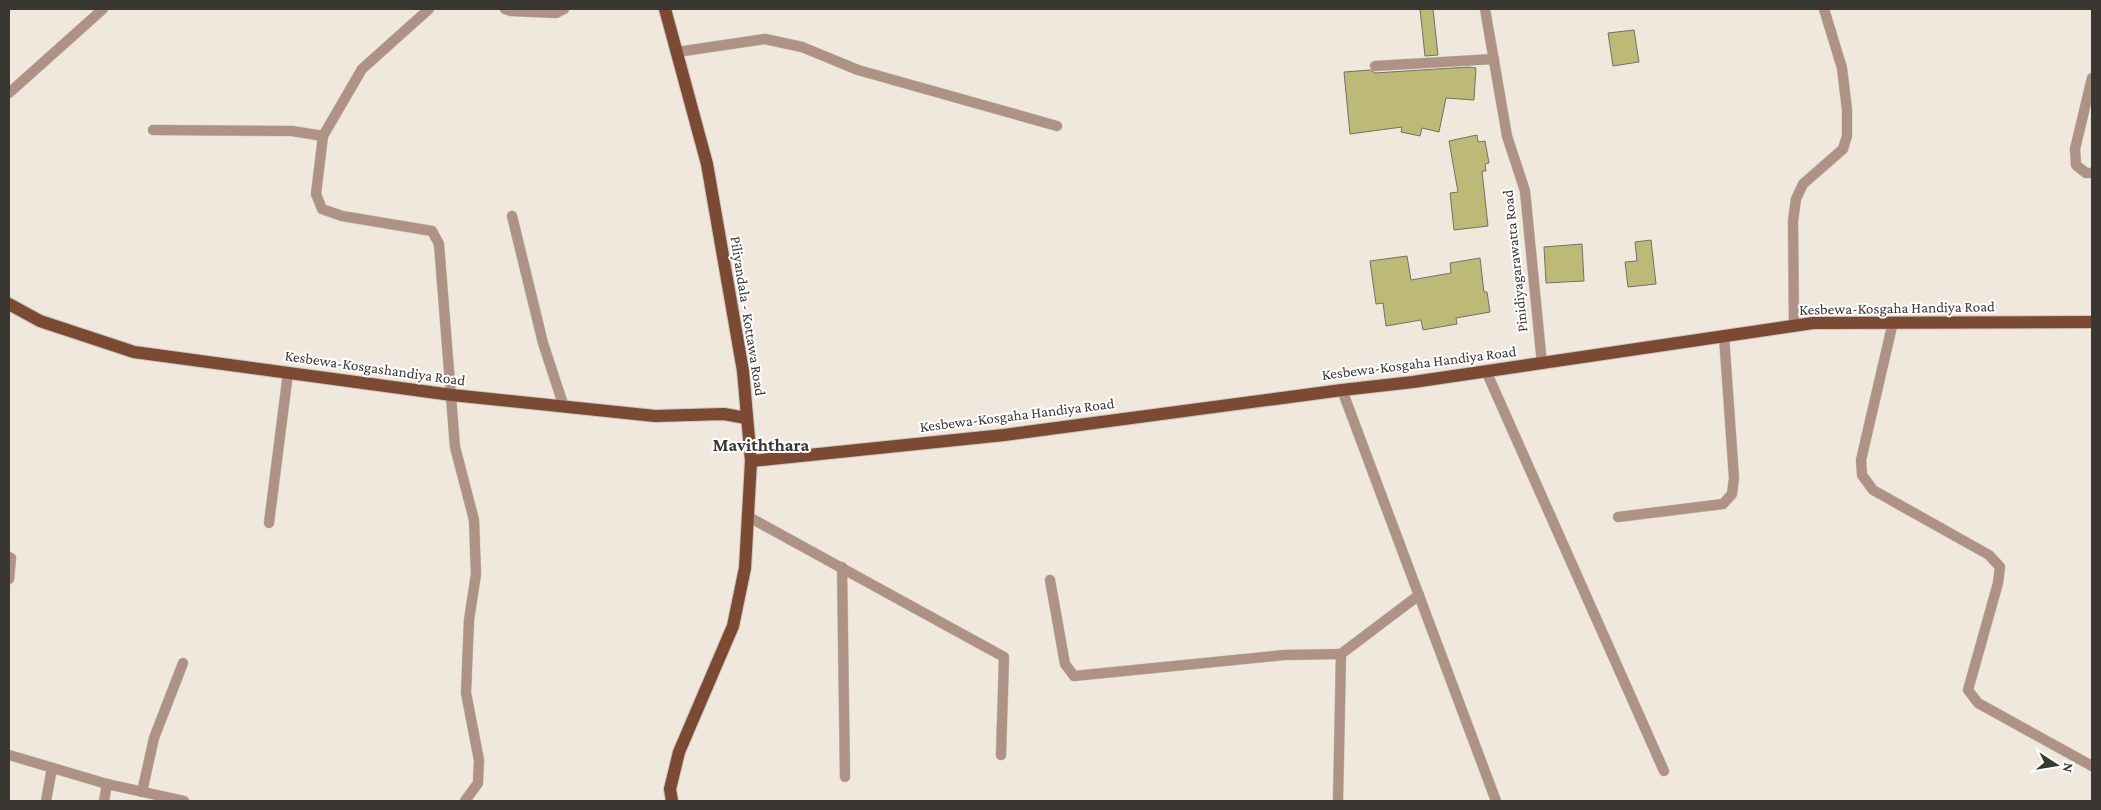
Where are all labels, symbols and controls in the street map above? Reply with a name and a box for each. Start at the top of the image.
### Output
street label: Pinidiyagarawatta Road [1500,189,1531,333]
street label: Piliyandala - Kottawa Road [726,235,769,397]
street label: Kesbewa-Kosgaha Handiya Road [1799,298,1995,319]
street label: Kesbewa-Kosgaha Handiya Road [1321,343,1517,384]
street label: Kesbewa-Kosgashandiya Road [284,347,466,390]
street label: Kesbewa-Kosgaha Handiya Road [919,395,1115,436]
district label: Maviththara [713,435,809,455]
north arrow [2031,740,2081,790]
text: N [2060,761,2078,774]

